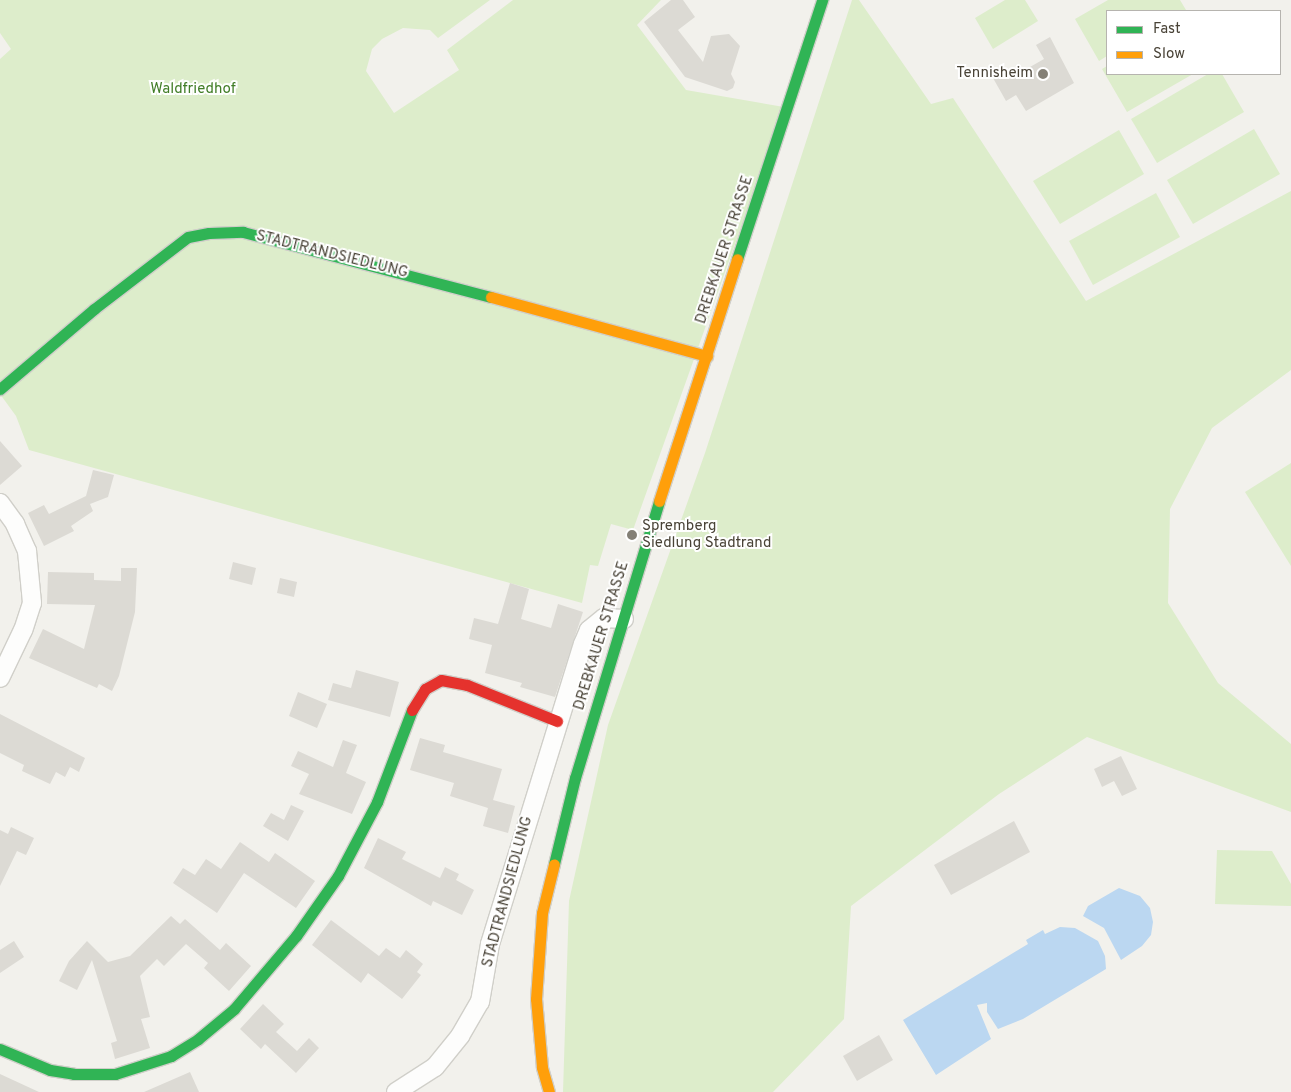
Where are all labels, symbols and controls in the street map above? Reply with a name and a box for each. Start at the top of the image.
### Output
legend [1106,10,1281,75]
text: Fast [1153,20,1181,39]
text: Slow [1153,45,1185,64]
place label: Tennisheim [956,65,1033,83]
marker: Tennisheim [1037,68,1049,80]
park label: Waldfriedhof [150,81,236,99]
street label: DREBKAUER STRASSE [693,174,757,326]
street label: STADTRANDSIEDLUNG [254,227,410,283]
place label: Spremberg Siedlung Stadtrand [642,517,771,552]
marker: Spremberg Siedlung Stadtrand [626,529,638,541]
street label: DREBKAUER STRASSE [571,559,633,713]
street label: STADTRANDSIEDLUNG [479,814,537,970]

